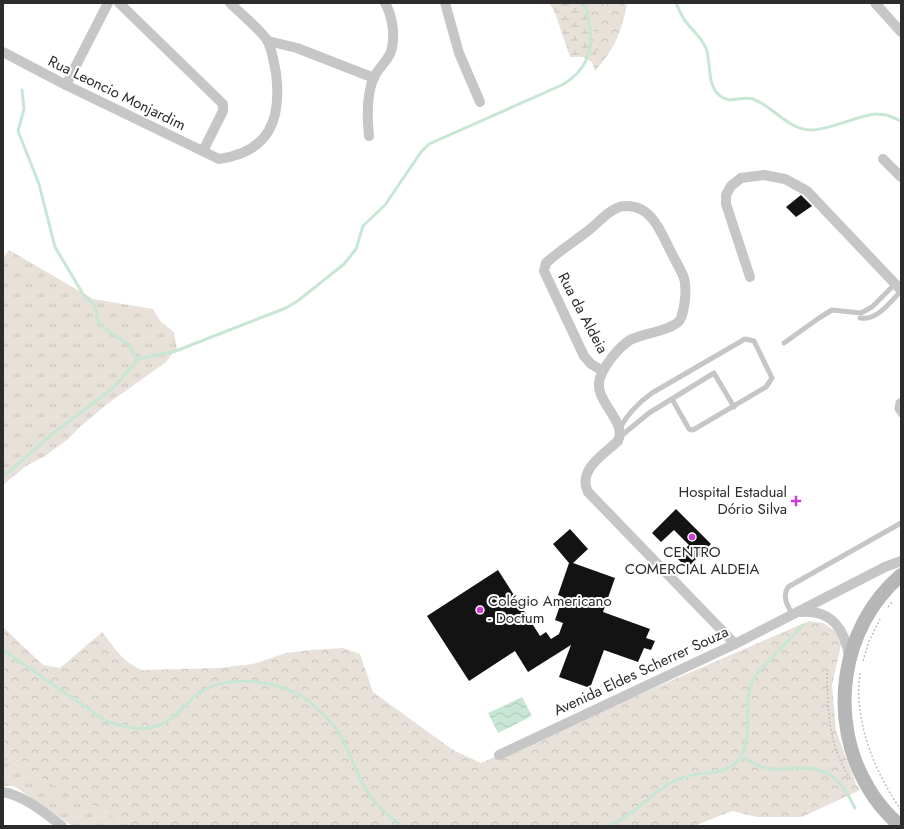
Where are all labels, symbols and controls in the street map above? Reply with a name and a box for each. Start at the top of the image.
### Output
street label: Rua Leoncio Monjardim [44,50,190,136]
street label: Rua da Aldeia [552,269,614,357]
place label: Hospital Estadual Dório Silva [679,481,787,520]
marker: Hospital Estadual Dório Silva [790,495,802,507]
marker: CENTRO COMERCIAL ALDEIA [687,532,697,542]
place label: CENTRO COMERCIAL ALDEIA [625,541,759,580]
place label: Colégio Americano - Doctum [488,590,612,629]
marker: Colégio Americano - Doctum [475,605,485,615]
street label: Avenida Eldes Scherrer Souza [550,621,732,721]

